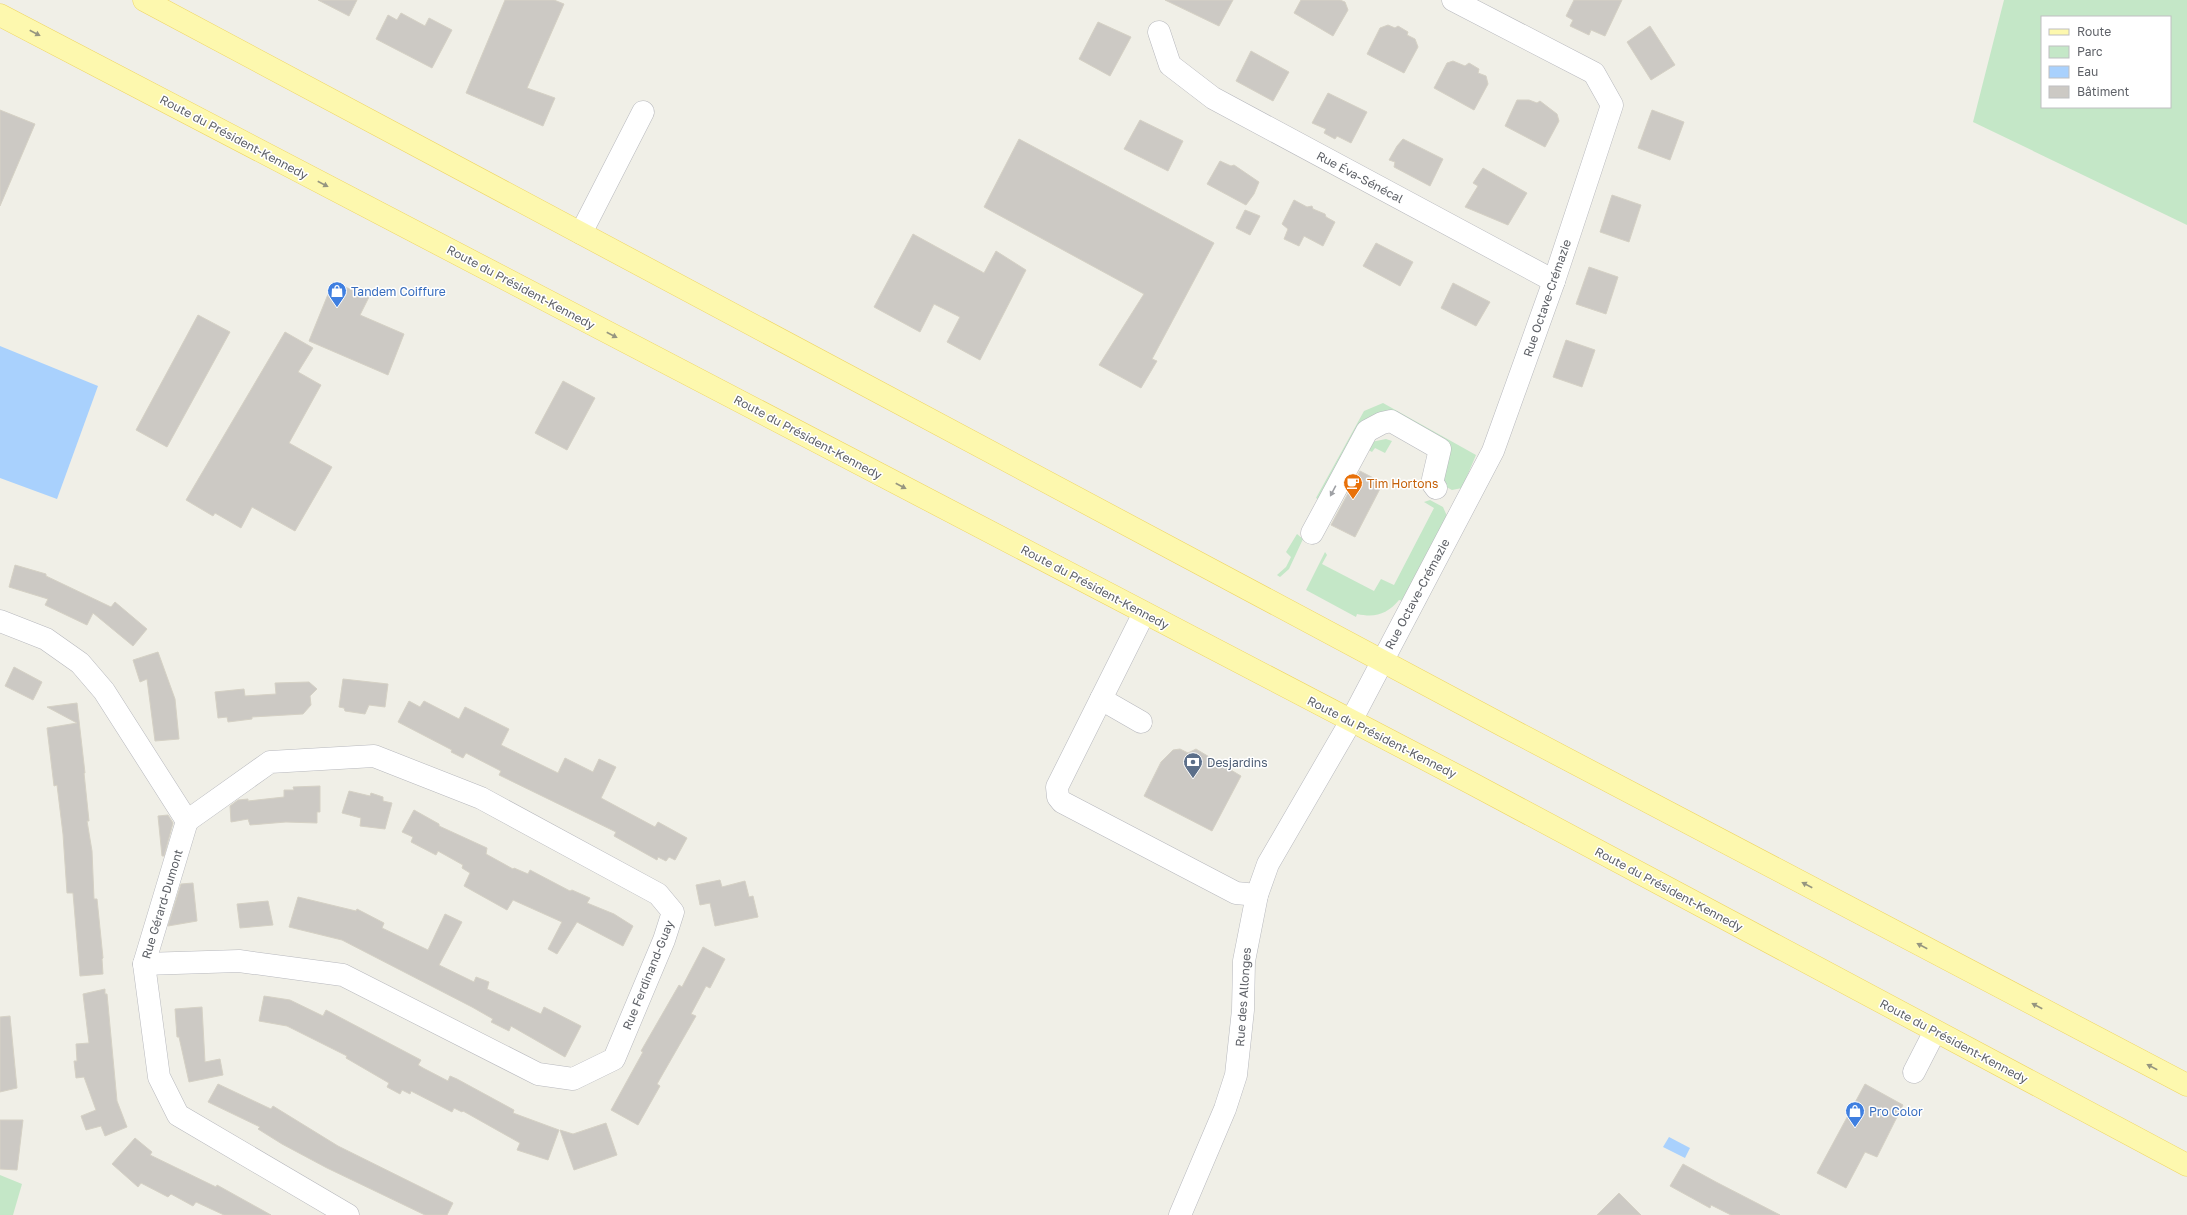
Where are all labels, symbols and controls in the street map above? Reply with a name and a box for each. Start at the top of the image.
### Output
legend [2041,16,2171,108]
text: Route [2077,24,2111,39]
one-way arrow [29,30,40,36]
text: Parc [2077,44,2103,59]
text: Eau [2077,64,2098,79]
text: Bâtiment [2077,84,2130,99]
street label: Route du Président-Kennedy [157,92,311,183]
street label: Rue Éva-Sénécal [1314,148,1406,206]
one-way arrow [318,181,329,187]
street label: Rue Octave-Crémazie [1520,237,1574,359]
street label: Route du Président-Kennedy [444,242,598,333]
shop icon: Tandem Coiffure [326,280,348,308]
place label: Tandem Coiffure [351,284,446,299]
one-way arrow [607,332,618,338]
street label: Route du Président-Kennedy [731,392,885,483]
cafe icon: Tim Hortons [1342,472,1364,500]
place label: Tim Hortons [1367,476,1438,491]
one-way arrow [895,483,907,489]
one-way arrow [1329,486,1336,497]
street label: Rue Octave-Crémazie [1381,536,1453,652]
street label: Route du Président-Kennedy [1018,542,1172,633]
street label: Route du Président-Kennedy [1305,693,1459,781]
bank icon: Desjardins [1182,751,1204,779]
place label: Desjardins [1207,755,1268,770]
street label: Route du Président-Kennedy [1592,844,1746,935]
street label: Rue Gérard-Dumont [138,847,186,961]
one-way arrow [1802,882,1813,889]
street label: Rue Ferdinand-Guay [619,918,677,1032]
one-way arrow [1917,943,1928,949]
street label: Rue des Allonges [1232,947,1254,1047]
street label: Route du Président-Kennedy [1877,996,2031,1087]
one-way arrow [2032,1003,2043,1010]
one-way arrow [2147,1064,2158,1070]
shop icon: Pro Color [1844,1100,1866,1128]
place label: Pro Color [1869,1104,1923,1119]

